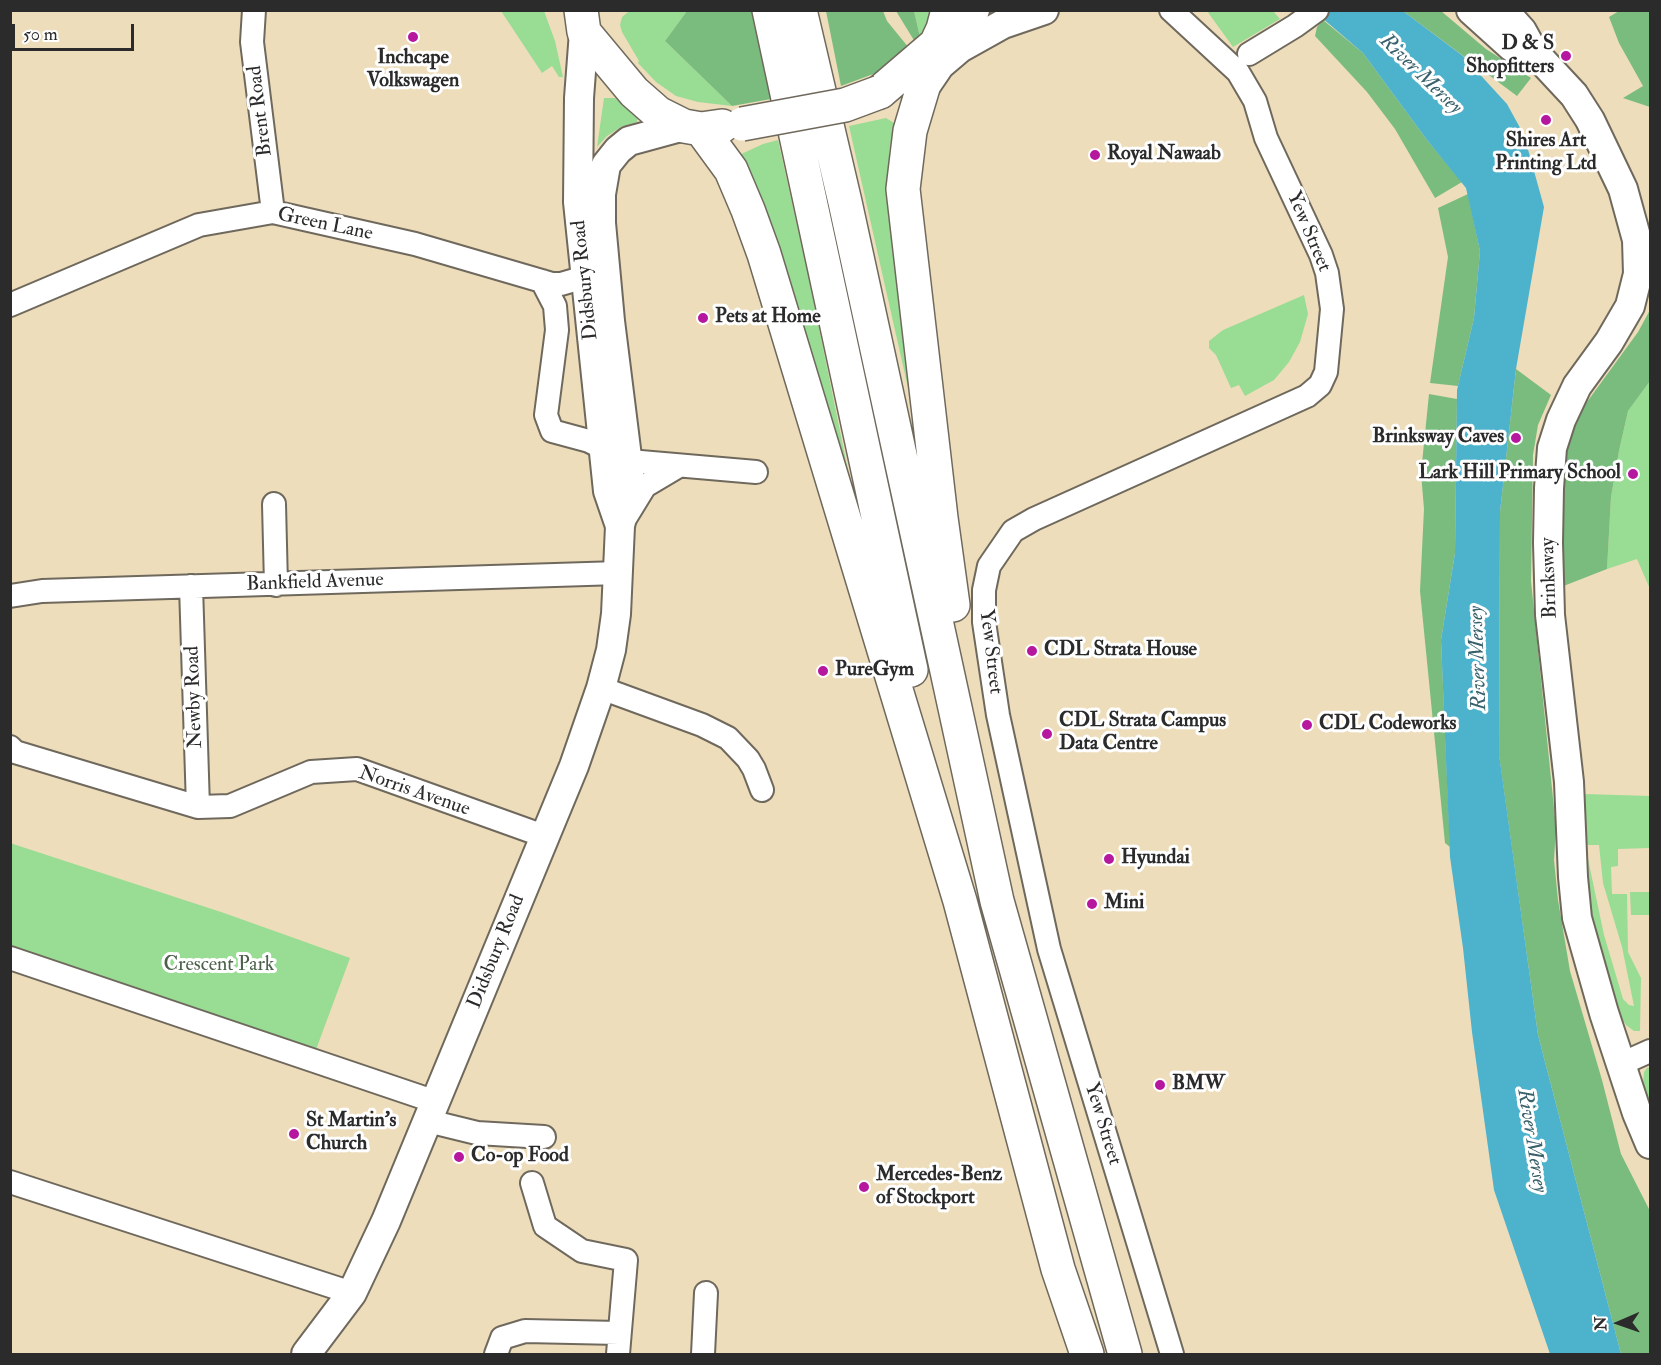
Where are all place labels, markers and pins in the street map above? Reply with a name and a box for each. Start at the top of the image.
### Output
marker: Inchcape Volkswagen [406,30,420,44]
place label: D & S Shopfitters [1466,33,1554,80]
place label: Inchcape Volkswagen [367,47,459,94]
marker: D & S Shopfitters [1559,49,1573,63]
marker: Shires Art Printing Ltd [1539,113,1553,127]
place label: Shires Art Printing Ltd [1495,130,1597,177]
place label: Royal Nawaab [1107,143,1221,167]
marker: Royal Nawaab [1088,148,1102,162]
place label: Pets at Home [715,306,821,330]
marker: Pets at Home [696,311,710,325]
place label: Brinksway Caves [1372,426,1504,450]
marker: Brinksway Caves [1509,431,1523,445]
place label: Lark Hill Primary School [1418,462,1621,486]
marker: Lark Hill Primary School [1626,467,1640,481]
place label: CDL Strata House [1044,639,1197,663]
marker: CDL Strata House [1025,644,1039,658]
place label: PureGym [835,659,914,683]
marker: PureGym [816,664,830,678]
place label: CDL Strata Campus Data Centre [1059,710,1226,757]
place label: CDL Codeworks [1319,713,1456,737]
marker: CDL Codeworks [1300,718,1314,732]
marker: CDL Strata Campus Data Centre [1040,727,1054,741]
place label: Hyundai [1121,847,1190,871]
marker: Hyundai [1102,852,1116,866]
place label: Mini [1104,892,1144,916]
marker: Mini [1085,897,1099,911]
place label: BMW [1172,1073,1225,1097]
marker: BMW [1153,1078,1167,1092]
place label: St Martin's Church [306,1110,396,1157]
marker: St Martin's Church [287,1127,301,1141]
place label: Co-op Food [471,1145,569,1169]
marker: Co-op Food [452,1150,466,1164]
place label: Mercedes-Benz of Stockport [876,1164,1002,1211]
marker: Mercedes-Benz of Stockport [857,1180,871,1194]

